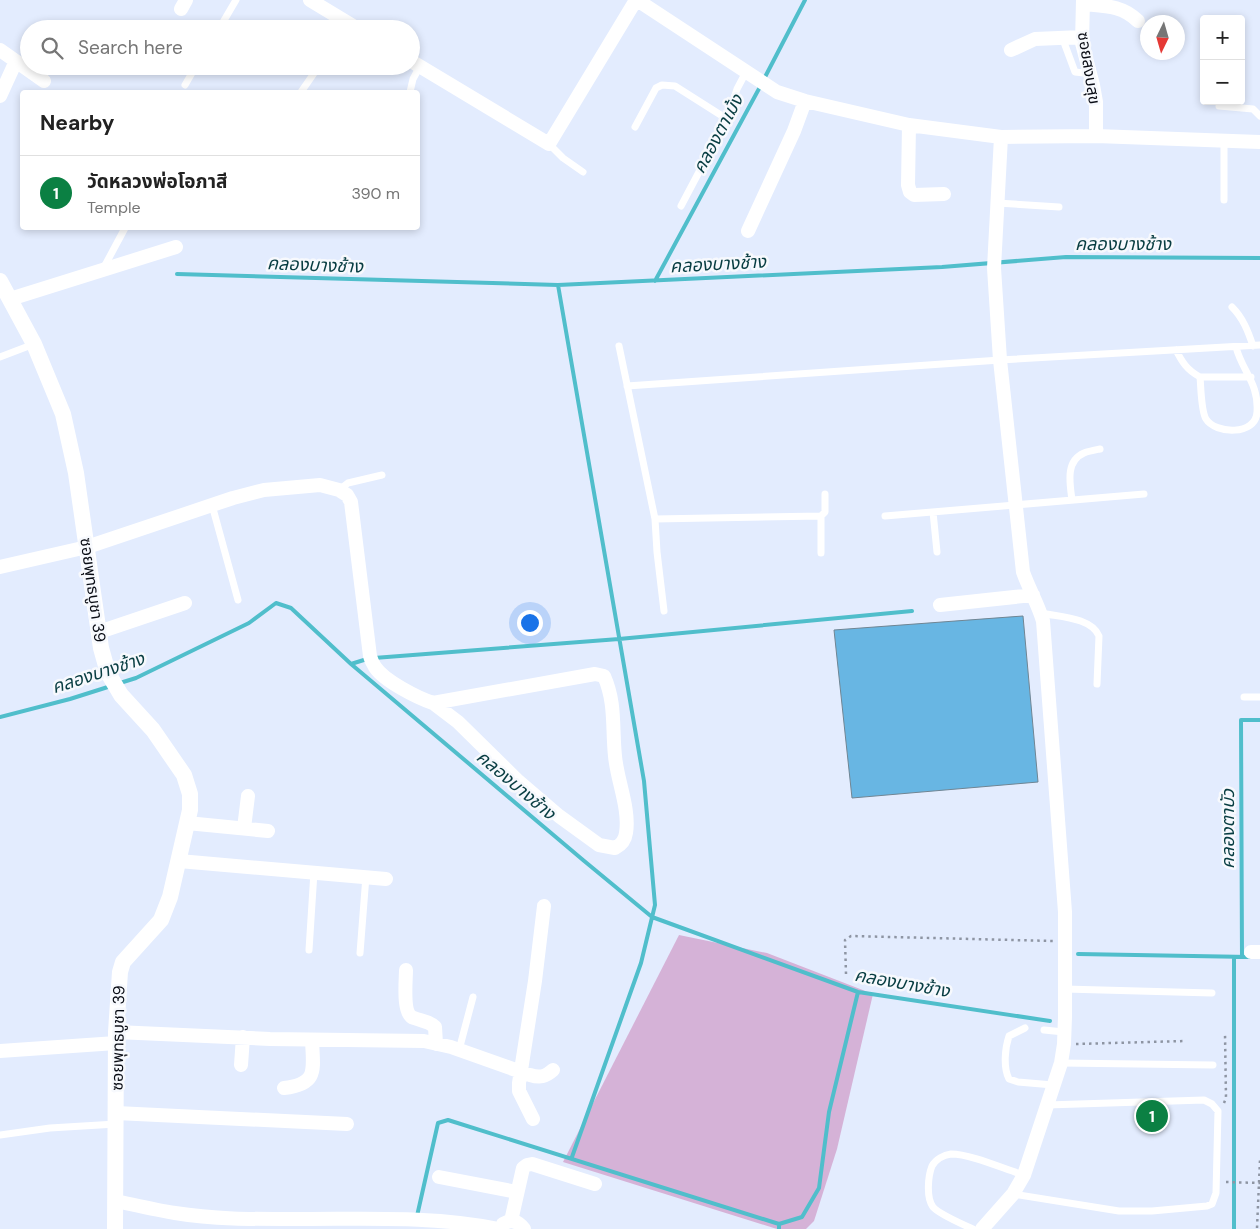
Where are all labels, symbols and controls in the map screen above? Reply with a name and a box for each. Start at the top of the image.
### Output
north arrow [1140,15,1185,60]
map controls [1200,15,1245,105]
button: + [1200,15,1245,60]
search box [20,20,420,75]
street label: ซอยสงบสุข [1073,30,1105,106]
icon: search [38,34,66,62]
text: Search here [78,35,183,60]
button: − [1200,60,1245,105]
water label: คลองตาเม้ง [687,89,749,178]
text: Nearby [40,109,114,137]
text: วัดหลวงพ่อโอภาสี [87,169,227,194]
text: 1 [53,183,59,204]
text: 390 m [352,183,400,204]
text: Temple [87,197,141,218]
water label: คลองบางช้าง [1075,232,1172,256]
water label: คลองบางช้าง [669,249,768,278]
water label: คลองบางช้าง [267,251,365,279]
street label: ซอยพุทธบูชา 39 [75,536,111,644]
your location [517,610,543,636]
water label: คลองบางช้าง [49,646,149,699]
water label: คลองบางช้าง [471,745,562,826]
water label: คลองตาบัว [1216,788,1240,869]
water label: คลองบางช้าง [853,963,953,1003]
street label: ซอยพุทธบูชา 39 [107,985,129,1091]
pin: 1 [1136,1097,1168,1135]

